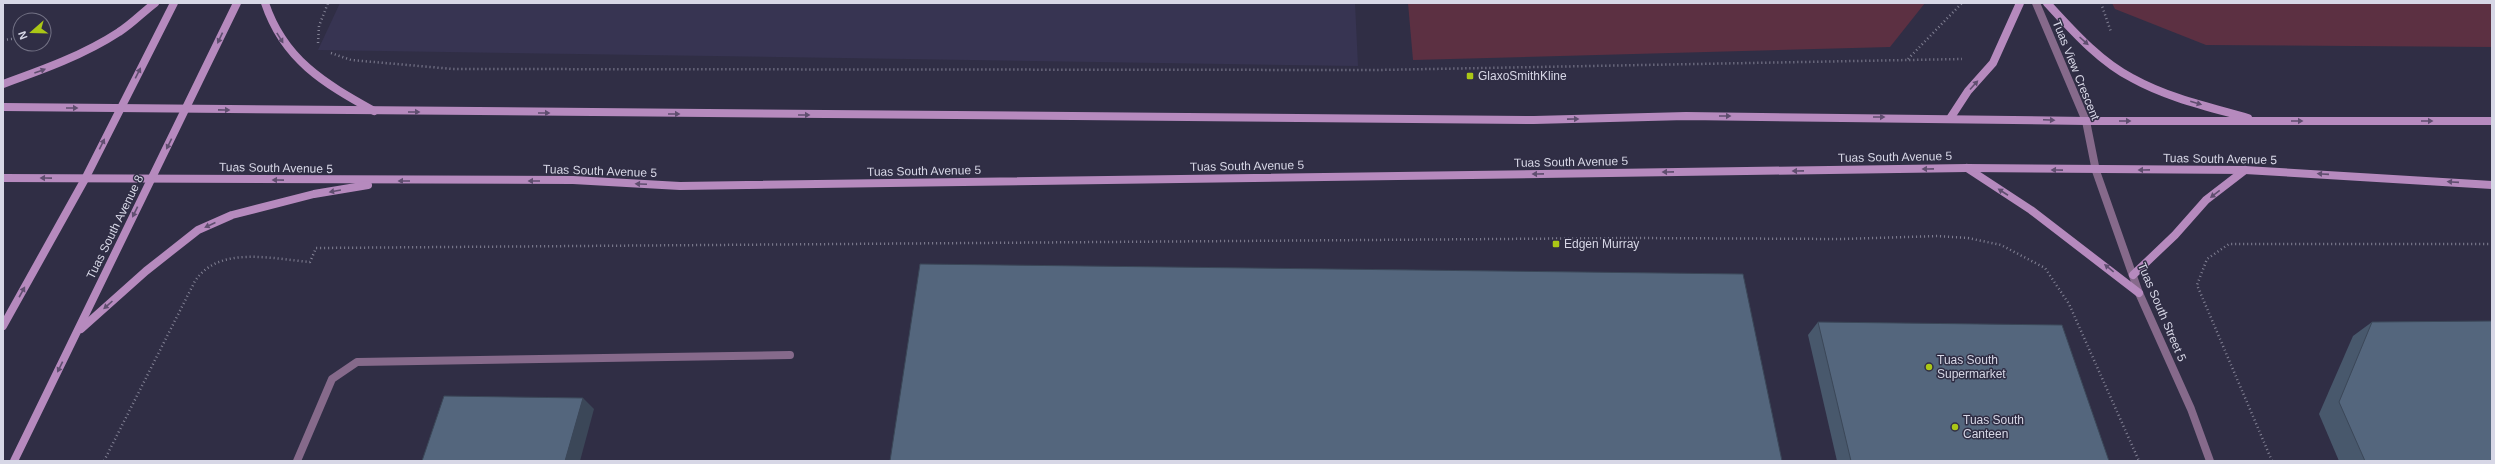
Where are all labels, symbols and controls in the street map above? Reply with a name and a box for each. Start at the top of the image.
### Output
north arrow [12,12,52,52]
street label: Tuas View Crescent [2050,18,2103,123]
text: N [16,30,30,41]
one-way arrow [217,33,223,45]
one-way arrow [276,33,284,43]
one-way arrow [2079,36,2089,46]
one-way arrow [34,67,46,73]
one-way arrow [135,67,141,79]
place label: GlaxoSmithKline [1478,69,1567,83]
marker: GlaxoSmithKline [1465,71,1475,81]
one-way arrow [1969,80,1978,90]
one-way arrow [2191,100,2203,106]
one-way arrow [66,105,79,111]
one-way arrow [218,107,231,113]
one-way arrow [408,109,421,115]
one-way arrow [538,110,551,116]
one-way arrow [668,111,681,117]
one-way arrow [798,112,811,118]
one-way arrow [1719,113,1732,119]
one-way arrow [1873,114,1886,120]
one-way arrow [1567,115,1579,122]
one-way arrow [2043,117,2056,123]
one-way arrow [2119,118,2132,124]
one-way arrow [2291,118,2304,124]
one-way arrow [2421,118,2434,124]
one-way arrow [99,138,105,149]
one-way arrow [166,138,172,149]
street label: Tuas South Avenue 5 [1838,149,1952,165]
street label: Tuas South Avenue 5 [2163,151,2277,167]
street label: Tuas South Avenue 5 [1514,154,1628,170]
street label: Tuas South Avenue 5 [1190,158,1304,174]
street label: Tuas South Avenue 5 [219,160,333,176]
street label: Tuas South Avenue 5 [543,162,658,180]
street label: Tuas South Avenue 5 [867,163,981,179]
one-way arrow [1921,166,1934,172]
one-way arrow [2051,166,2063,173]
one-way arrow [2138,166,2150,173]
one-way arrow [1792,167,1804,174]
one-way arrow [1661,169,1674,175]
one-way arrow [1531,171,1544,177]
one-way arrow [2317,171,2329,178]
street label: Tuas South Avenue 8 [84,172,146,281]
one-way arrow [40,175,52,182]
one-way arrow [271,177,284,183]
one-way arrow [397,178,410,184]
one-way arrow [527,178,540,184]
one-way arrow [2447,179,2459,186]
one-way arrow [634,181,647,187]
one-way arrow [329,188,341,194]
one-way arrow [1998,188,2009,196]
one-way arrow [2209,189,2220,198]
one-way arrow [132,207,138,218]
one-way arrow [204,222,215,228]
place label: Edgen Murray [1564,237,1639,251]
marker: Edgen Murray [1551,239,1561,249]
street label: Tuas South Street 5 [2135,260,2189,364]
one-way arrow [2103,264,2114,272]
one-way arrow [18,286,25,298]
one-way arrow [103,301,113,310]
place label: Tuas South Supermarket [1937,353,2006,381]
one-way arrow [57,362,63,373]
marker: Tuas South Supermarket [1924,362,1934,372]
place label: Tuas South Canteen [1963,413,2024,441]
marker: Tuas South Canteen [1950,422,1960,432]

